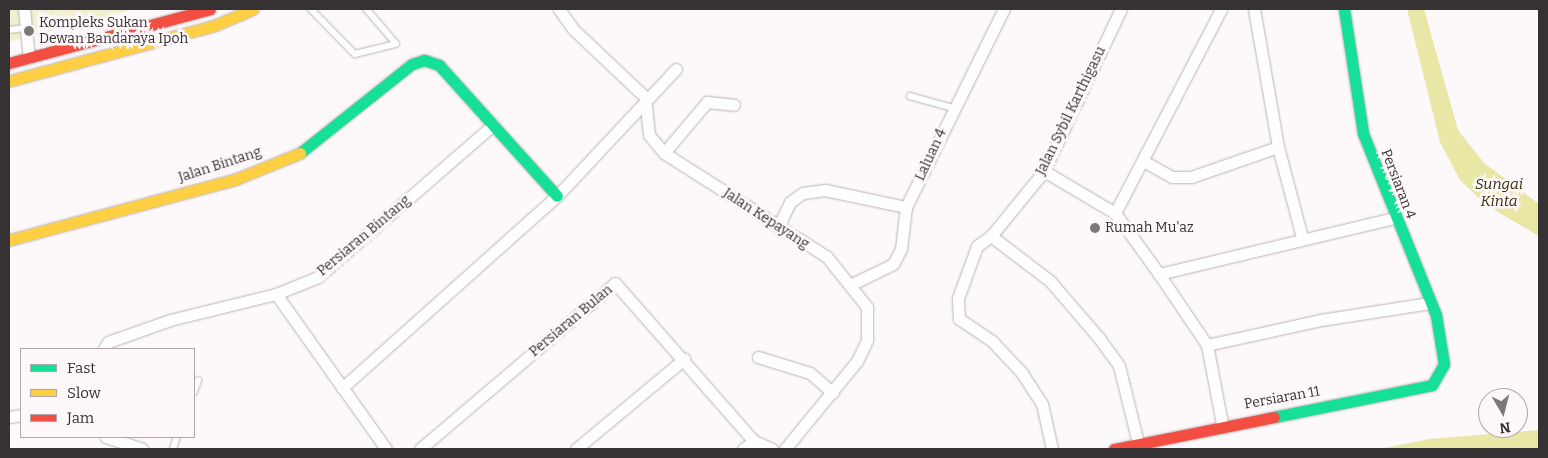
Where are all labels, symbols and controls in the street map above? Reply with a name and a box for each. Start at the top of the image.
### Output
place label: Kompleks Sukan Dewan Bandaraya Ipoh [39,15,188,48]
marker: Kompleks Sukan Dewan Bandaraya Ipoh [23,25,35,37]
street label: Jalan Sybil Karthigasu [1033,44,1109,178]
street label: Laluan 4 [912,126,950,184]
street label: Jalan Bintang [176,144,264,186]
street label: Persiaran 4 [1377,147,1419,221]
water label: Sungai Kinta [1475,175,1523,210]
street label: Jalan Kepayang [720,185,812,253]
street label: Persiaran Bintang [314,192,414,280]
place label: Rumah Mu'az [1105,220,1194,236]
marker: Rumah Mu'az [1089,222,1101,234]
street label: Persiaran Bulan [526,281,616,361]
legend [20,348,195,438]
text: Fast [67,359,96,377]
street label: Persiaran 11 [1243,383,1321,413]
text: Slow [67,384,101,402]
north arrow [1478,388,1528,438]
text: Jam [67,409,94,427]
text: N [1498,418,1512,437]

